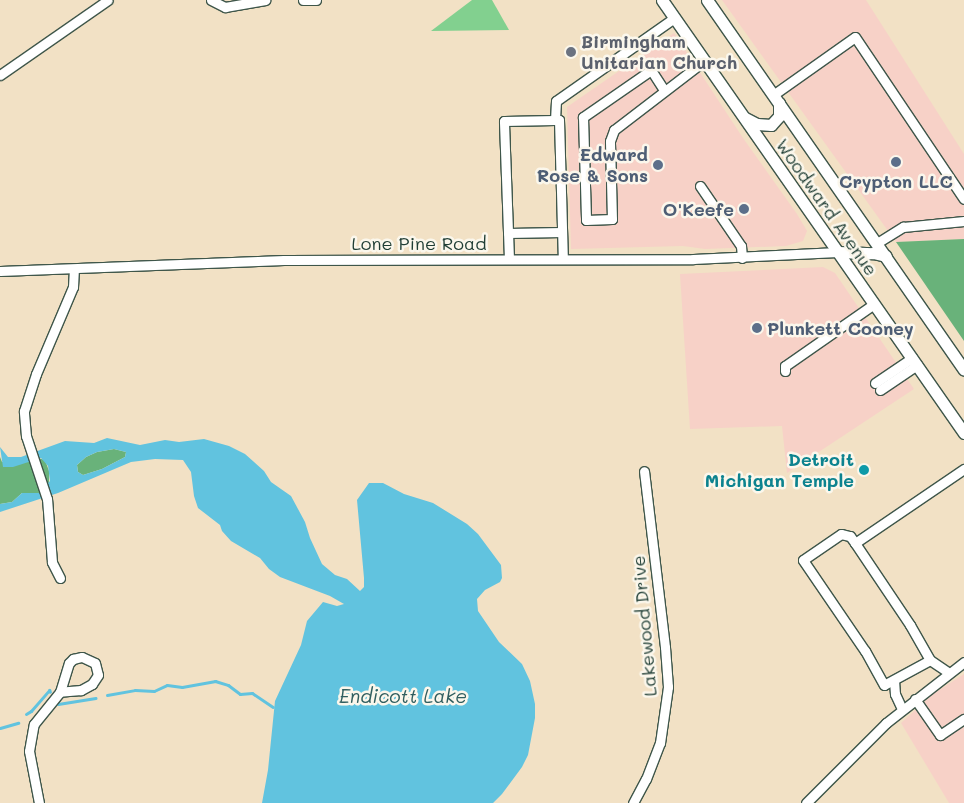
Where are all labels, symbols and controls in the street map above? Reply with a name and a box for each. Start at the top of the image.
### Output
place label: Birmingham Unitarian Church [581,31,737,74]
marker: Birmingham Unitarian Church [565,46,577,58]
street label: Woodward Avenue [772,134,882,280]
place label: Edward Rose & Sons [537,144,648,186]
marker: Crypton LLC [890,156,902,168]
marker: Edward Rose & Sons [652,159,664,171]
place label: Crypton LLC [839,170,953,192]
place label: O'Keefe [663,198,734,220]
marker: O'Keefe [738,203,750,215]
street label: Lone Pine Road [351,232,487,254]
place label: Plunkett Cooney [767,317,914,339]
marker: Plunkett Cooney [751,322,763,334]
place label: Detroit Michigan Temple [705,449,854,492]
marker: Detroit Michigan Temple [858,464,870,476]
street label: Lakewood Drive [627,555,661,697]
water label: Endicott Lake [339,685,467,707]

